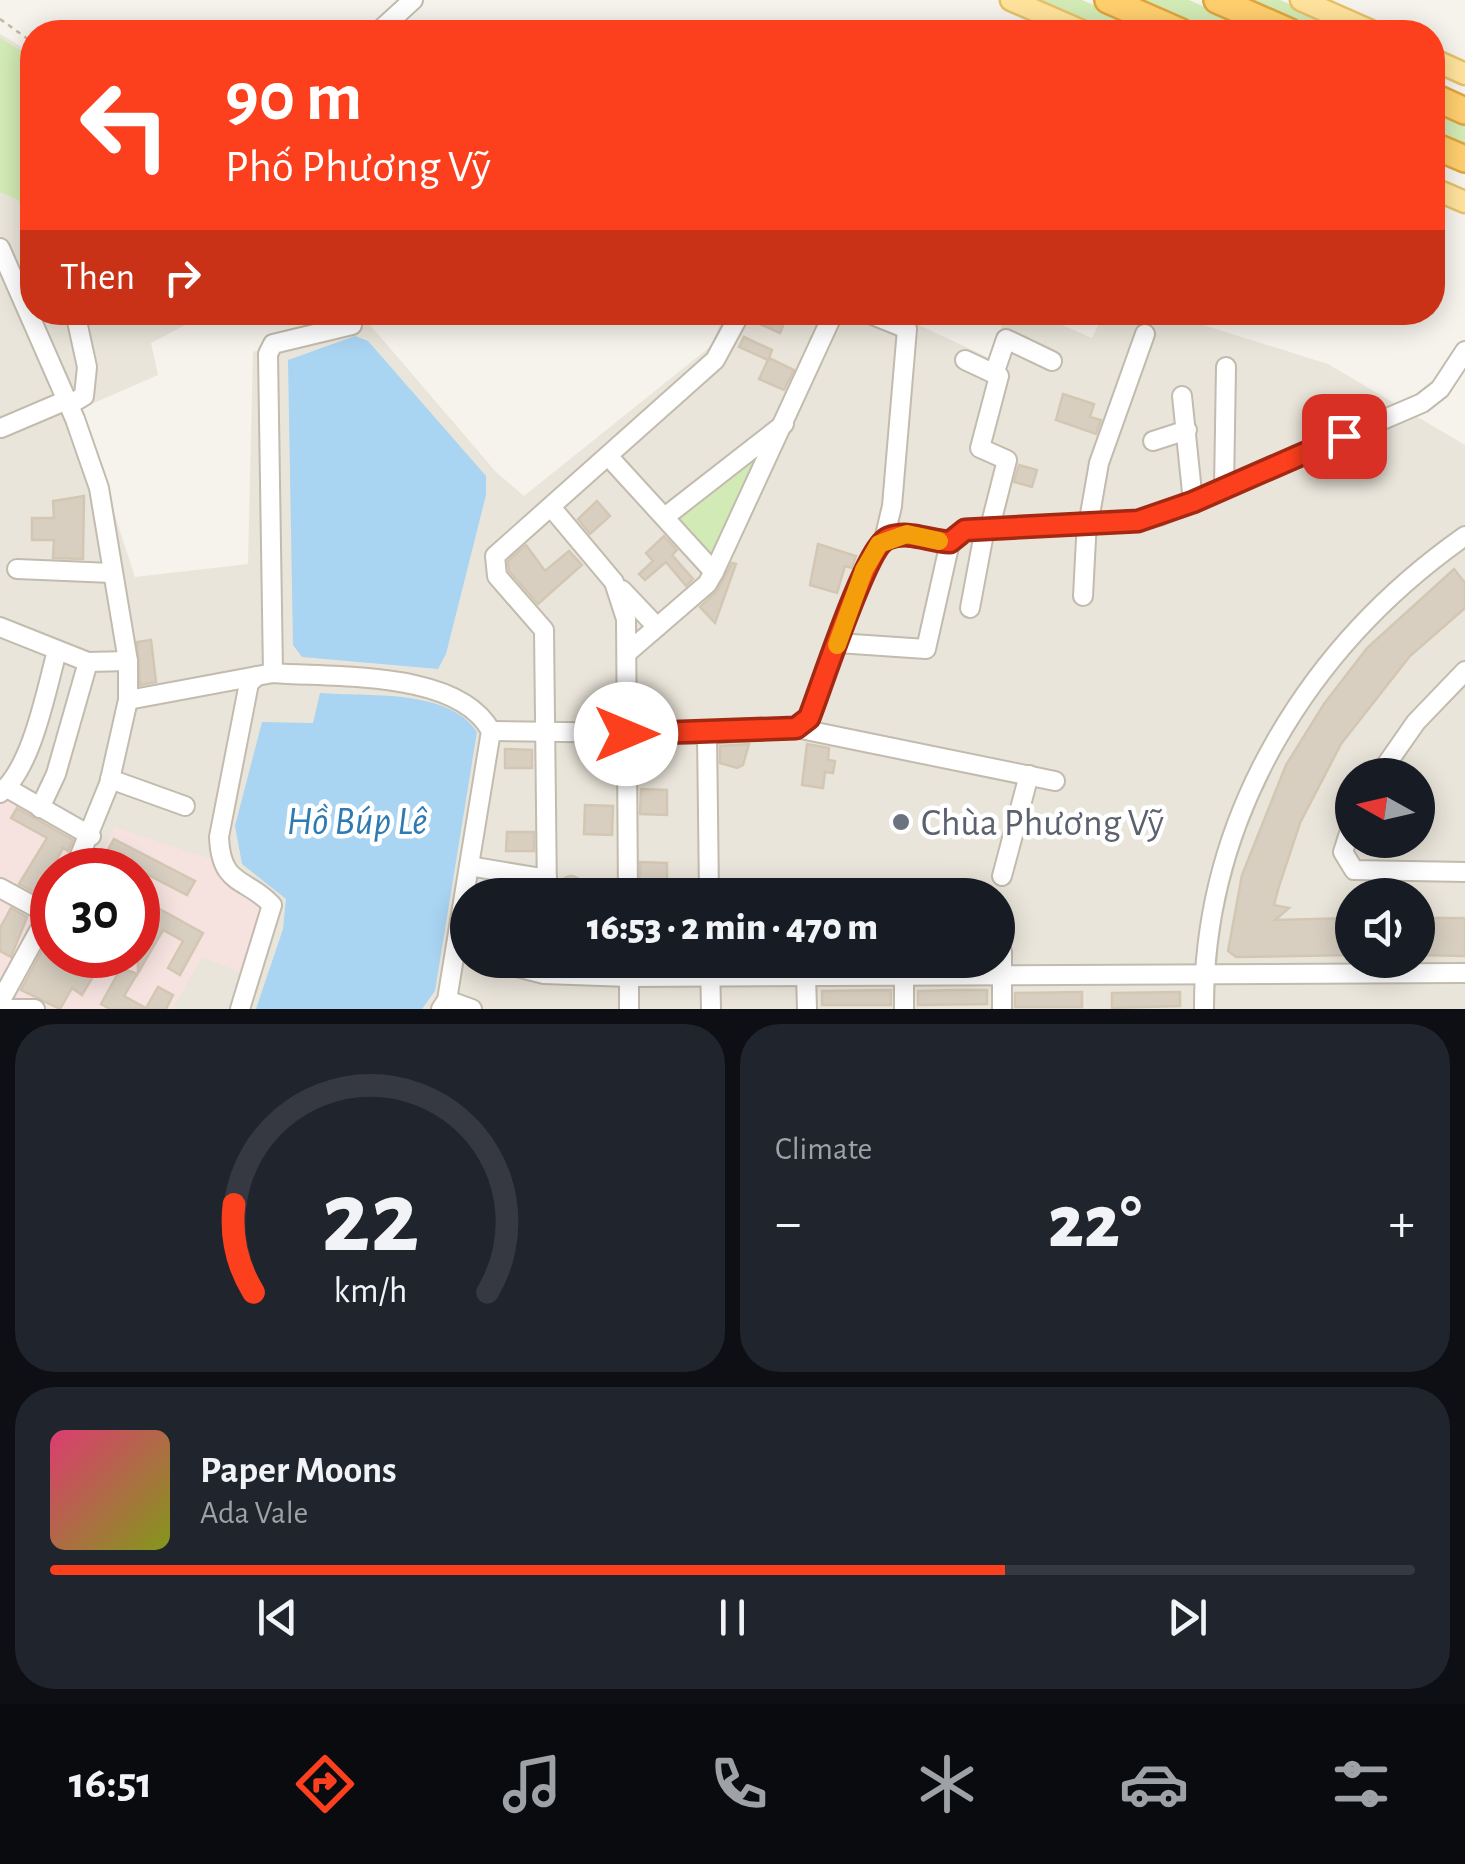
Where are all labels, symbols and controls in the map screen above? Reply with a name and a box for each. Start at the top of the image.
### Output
icon: left [60,60,190,190]
text: 90 m [225,63,362,133]
text: Phố Phương Vỹ [225,145,491,190]
icon: right [155,250,210,305]
text: Then [60,259,135,297]
pin [1302,394,1387,479]
icon: arrive [1317,409,1372,464]
position arrow [574,682,678,786]
north arrow [1335,758,1435,858]
map controls [1335,758,1435,978]
water label: Hồ Búp Lê [287,802,428,842]
place label: Chùa Phương Vỹ [921,805,1164,843]
marker: Chùa Phương Vỹ [890,811,912,833]
speed limit sign: 30 [30,848,160,978]
button: sound [1335,878,1435,978]
text: 16:53 · 2 min · 470 m [587,909,878,947]
text: Climate [775,1133,872,1165]
text: 22 [321,1167,419,1271]
text: 22° [1048,1186,1142,1261]
text: − [775,1196,801,1251]
text: + [1389,1196,1415,1251]
text: km/h [333,1273,407,1309]
text: Paper Moons [200,1452,397,1490]
text: Ada Vale [200,1497,308,1529]
icon: previous [250,1590,305,1645]
icon: pause [705,1590,760,1645]
icon: next [1160,1590,1215,1645]
icon: directions [290,1749,360,1819]
icon: music [497,1749,567,1819]
icon: phone [704,1749,774,1819]
icon: climate [912,1749,982,1819]
icon: car [1119,1749,1189,1819]
icon: filters [1326,1749,1396,1819]
text: 16:51 [69,1761,153,1806]

